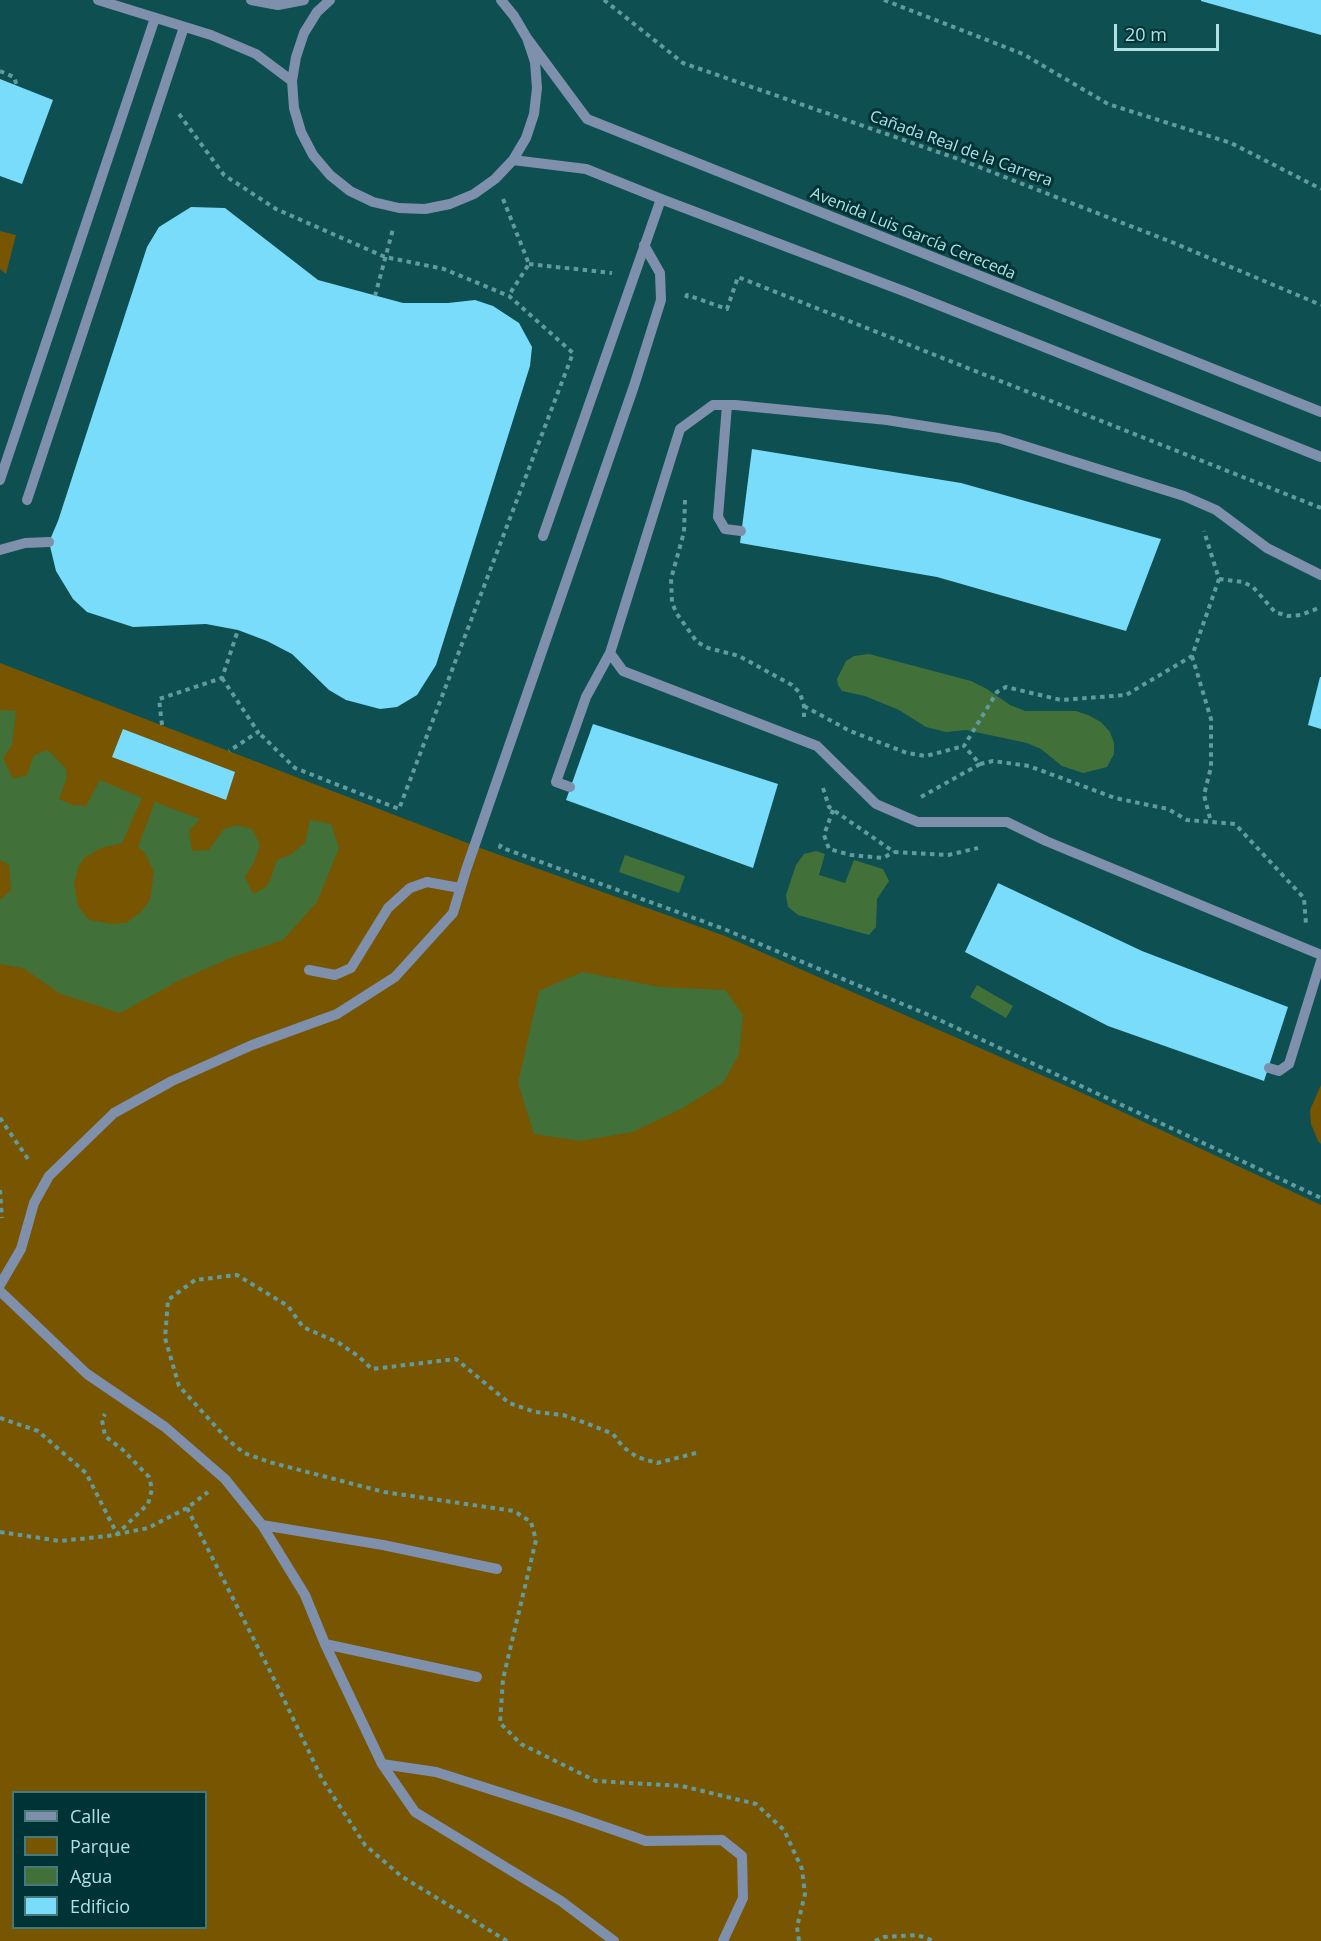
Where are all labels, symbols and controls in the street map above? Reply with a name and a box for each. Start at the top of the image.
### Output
scale bar [1117,12,1222,50]
text: 20 m [1125,22,1167,46]
street label: Cañada Real de la Carrera [867,107,1055,191]
street label: Avenida Luis García Cereceda [808,184,1018,284]
legend [12,1791,207,1929]
text: Calle [70,1804,111,1828]
text: Parque [70,1834,130,1858]
text: Agua [70,1864,112,1888]
text: Edificio [70,1894,130,1918]

